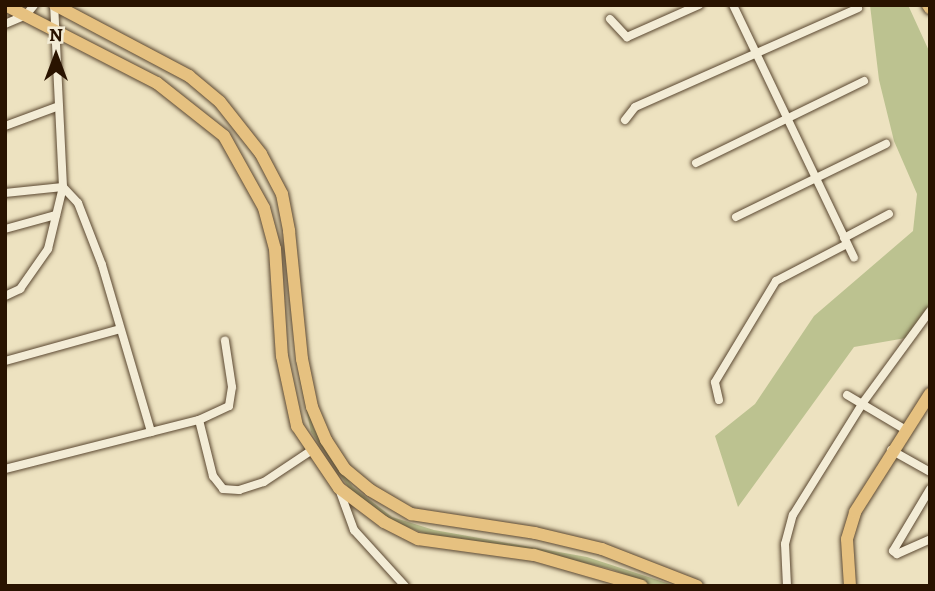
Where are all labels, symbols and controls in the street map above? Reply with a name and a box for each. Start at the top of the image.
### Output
north arrow [21,21,91,91]
text: N [49,22,63,48]

